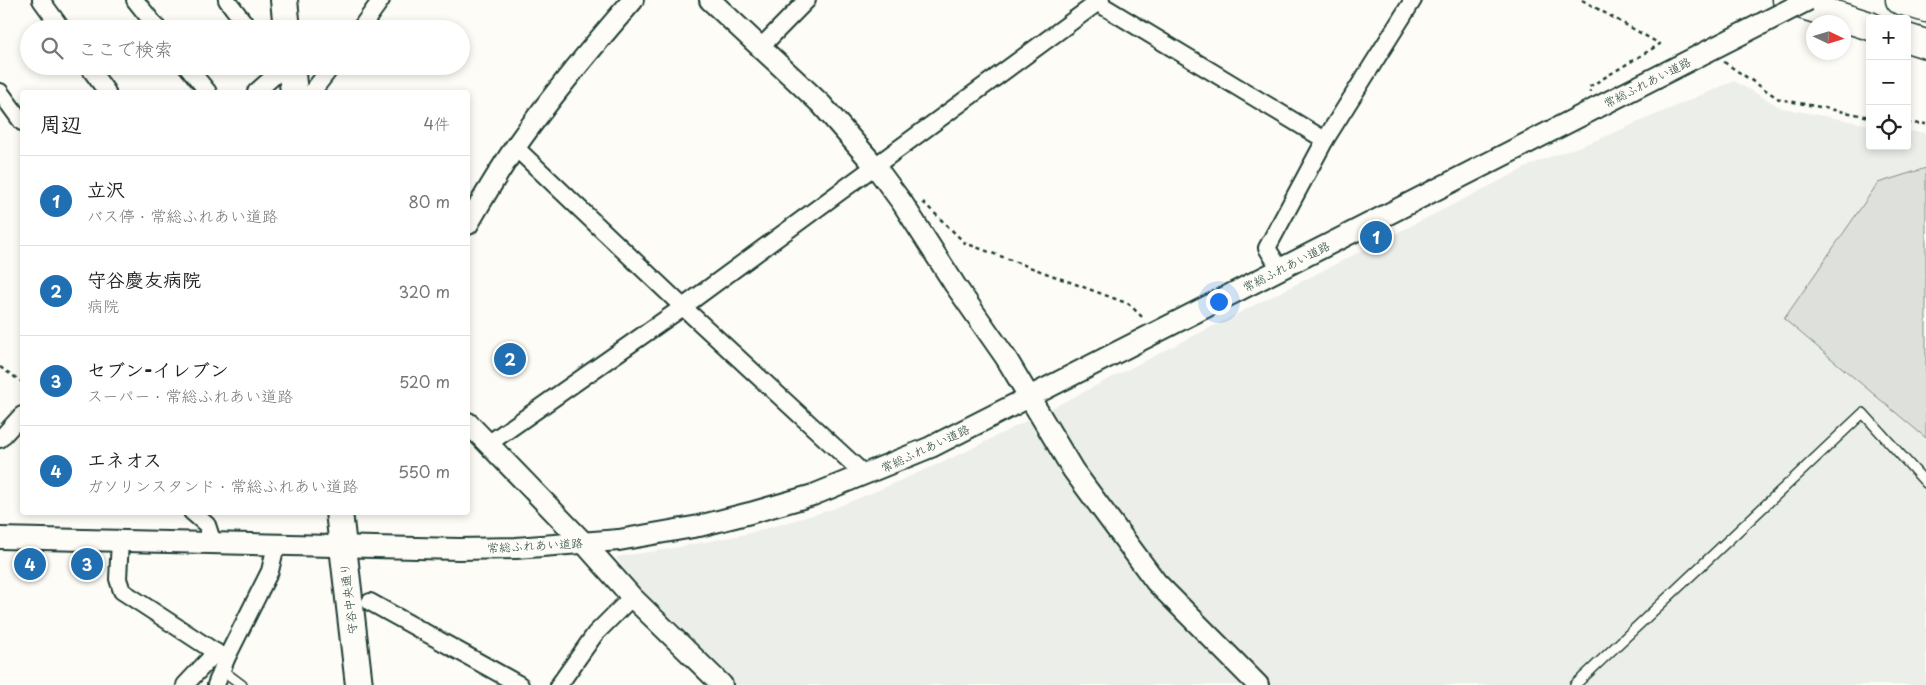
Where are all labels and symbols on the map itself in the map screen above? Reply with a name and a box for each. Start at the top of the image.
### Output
north arrow [1806,15,1851,60]
street label: 常総ふれあい道路 [1600,52,1694,112]
pin: 1 [1360,218,1392,256]
street label: 常総ふれあい道路 [1239,236,1333,296]
your location [1206,289,1232,315]
pin: 2 [494,340,526,378]
street label: 常総ふれあい道路 [878,420,972,476]
street label: 常総ふれあい道路 [487,533,583,557]
pin: 4 [14,545,46,583]
pin: 3 [71,545,103,583]
street label: 守谷中央通り [335,562,361,636]

